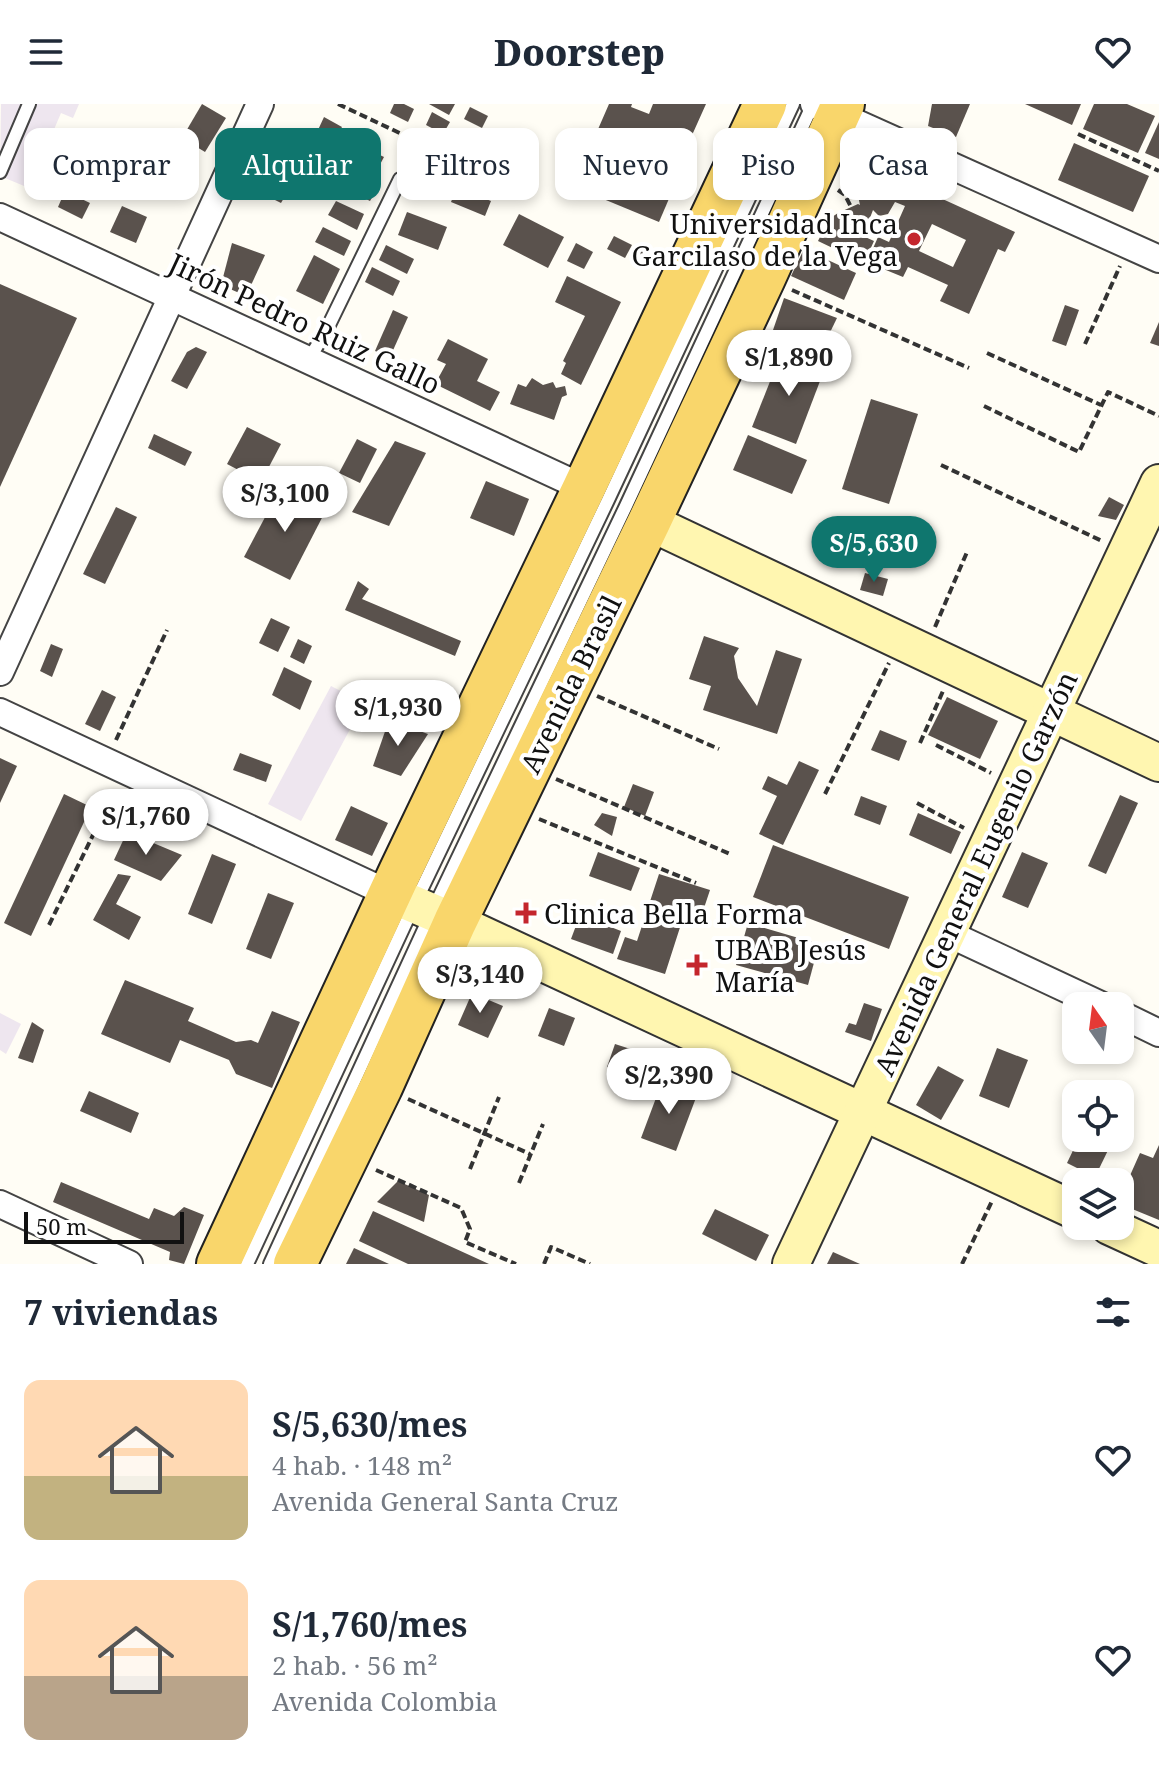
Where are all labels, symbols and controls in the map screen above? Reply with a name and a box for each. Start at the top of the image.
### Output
text: Doorstep [494,28,665,77]
icon: menu [24,30,68,74]
icon: heart [1091,30,1135,74]
chip: Comprar [24,128,199,200]
chip: Alquilar [215,128,381,200]
chip: Filtros [397,128,539,200]
chip: Nuevo [555,128,697,200]
chip: Piso [713,128,824,200]
chip: Casa [840,128,957,200]
place label: Universidad Inca Garcilaso de la Vega [632,204,898,274]
marker: Universidad Inca Garcilaso de la Vega [905,230,923,248]
street label: Jirón Pedro Ruiz Gallo [162,243,447,403]
pin: S/1,890 [715,330,863,398]
text: S/1,890 [745,338,833,374]
pin: S/3,100 [211,466,359,534]
text: S/3,100 [241,474,329,510]
pin: S/5,630 [800,516,948,584]
text: S/5,630 [830,524,918,560]
street label: Avenida Brasil [511,588,630,779]
street label: Avenida General Eugenio Garzón [864,665,1086,1081]
pin: S/1,930 [324,680,472,748]
text: S/1,930 [354,688,442,724]
pin: S/1,760 [72,789,220,857]
text: S/1,760 [102,797,190,833]
place label: Clinica Bella Forma [544,894,803,932]
marker: Clinica Bella Forma [515,902,537,924]
place label: UBAB Jesús María [715,930,866,1000]
pin: S/3,140 [406,947,554,1015]
marker: UBAB Jesús María [686,954,708,976]
text: S/3,140 [436,955,524,991]
north arrow [1062,992,1134,1064]
map controls [1062,992,1134,1240]
pin: S/2,390 [595,1048,743,1116]
text: S/2,390 [625,1056,713,1092]
button: locate [1062,1080,1134,1152]
button: layers [1062,1168,1134,1240]
scale bar [24,1208,184,1244]
text: 50 m [36,1211,87,1241]
text: 7 viviendas [24,1289,218,1335]
icon: filters [1091,1290,1135,1334]
text: S/5,630/mes [272,1401,467,1447]
icon: home [88,1412,184,1508]
icon: heart [1091,1438,1135,1482]
text: 4 hab. · 148 m² [272,1447,452,1483]
text: Avenida General Santa Cruz [272,1483,619,1519]
text: S/1,760/mes [272,1601,467,1647]
icon: home [88,1612,184,1708]
icon: heart [1091,1638,1135,1682]
text: 2 hab. · 56 m² [272,1647,438,1683]
text: Avenida Colombia [272,1683,498,1719]

